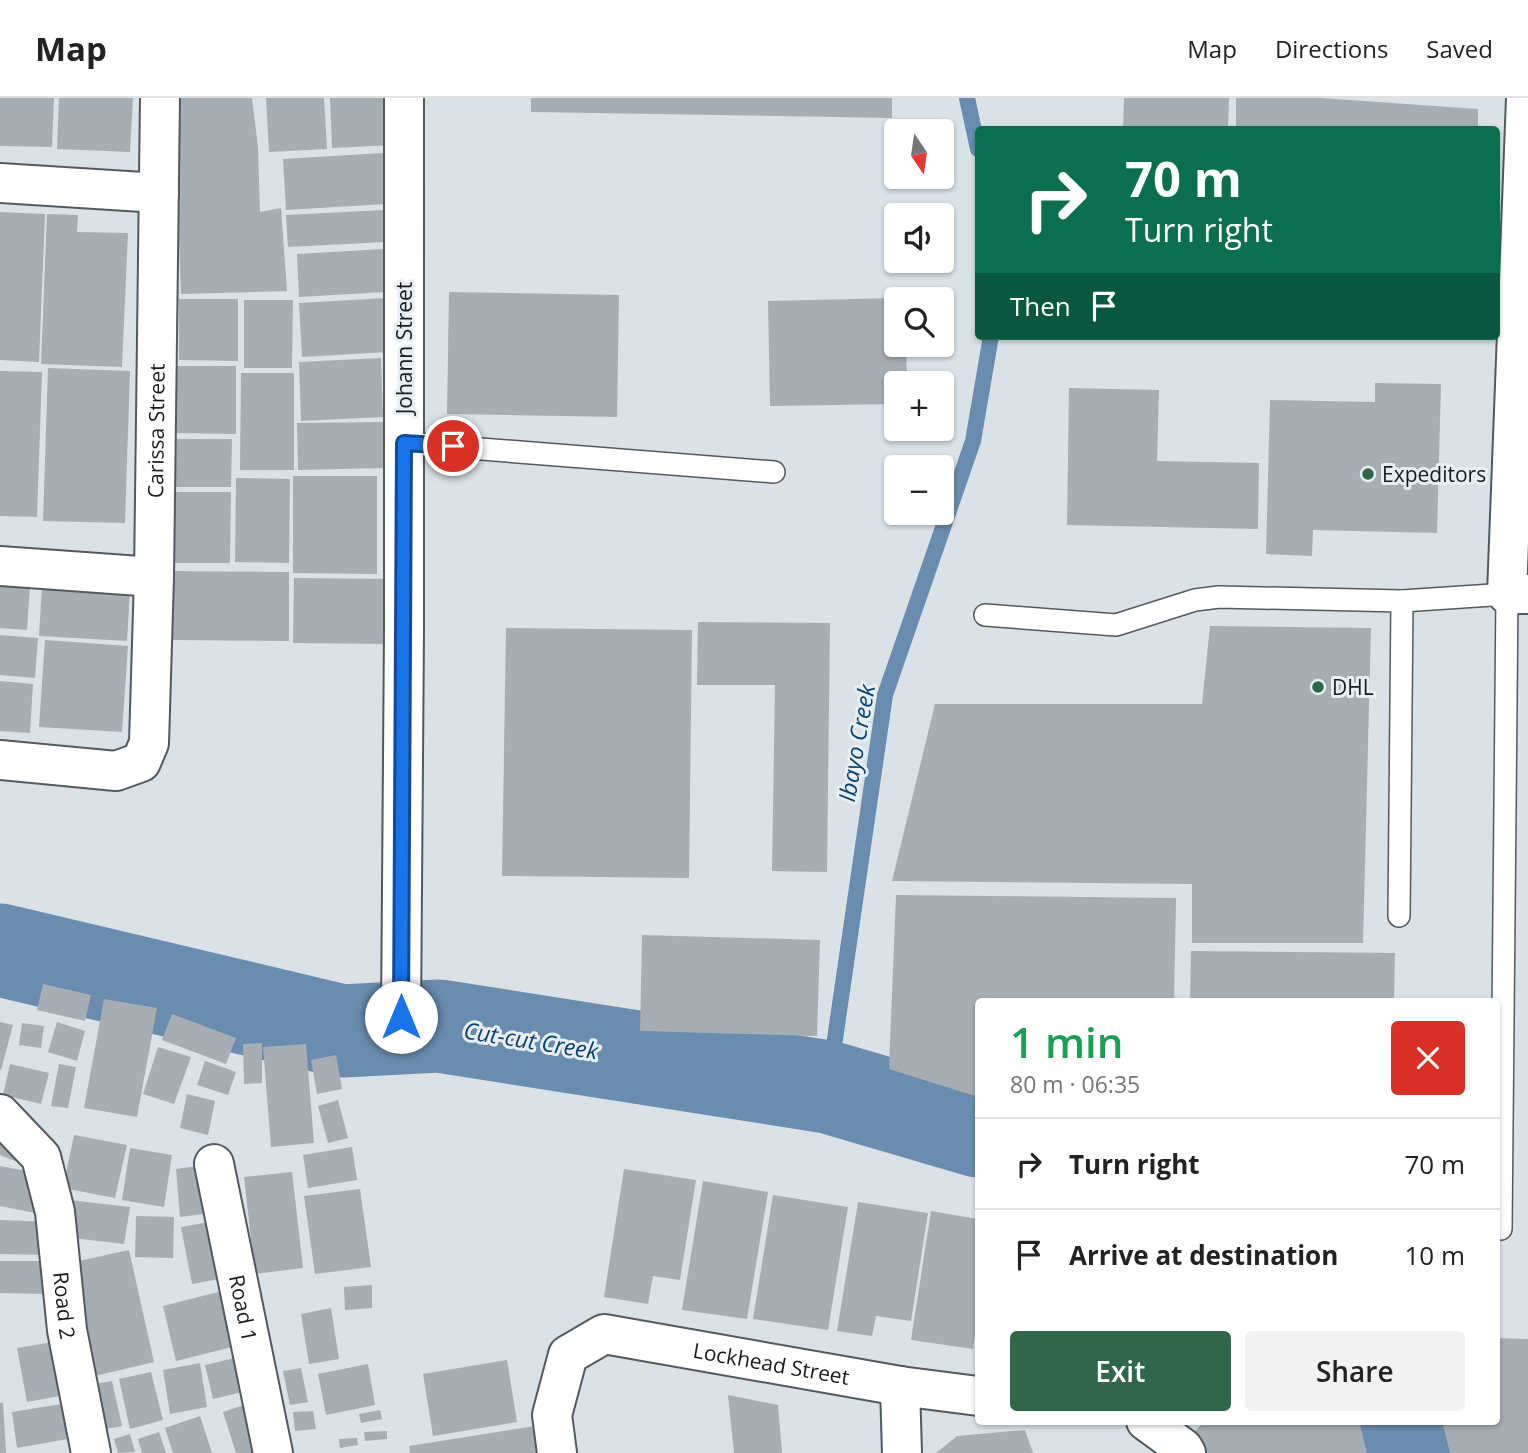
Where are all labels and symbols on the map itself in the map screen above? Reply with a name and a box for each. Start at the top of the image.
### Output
north arrow [884,119,954,189]
street label: Johann Street [390,282,418,416]
street label: Carissa Street [141,363,171,498]
pin [423,416,483,476]
place label: Expeditors [1382,460,1486,488]
marker: Expeditors [1360,466,1376,482]
place label: DHL [1332,673,1374,701]
marker: DHL [1310,679,1326,695]
water label: Ibayo Creek [830,681,882,804]
position arrow [364,980,438,1054]
water label: Cut-cut Creek [462,1014,601,1067]
street label: Road 2 [47,1270,82,1342]
street label: Road 1 [223,1272,264,1344]
street label: Lockhead Street [691,1336,852,1391]

